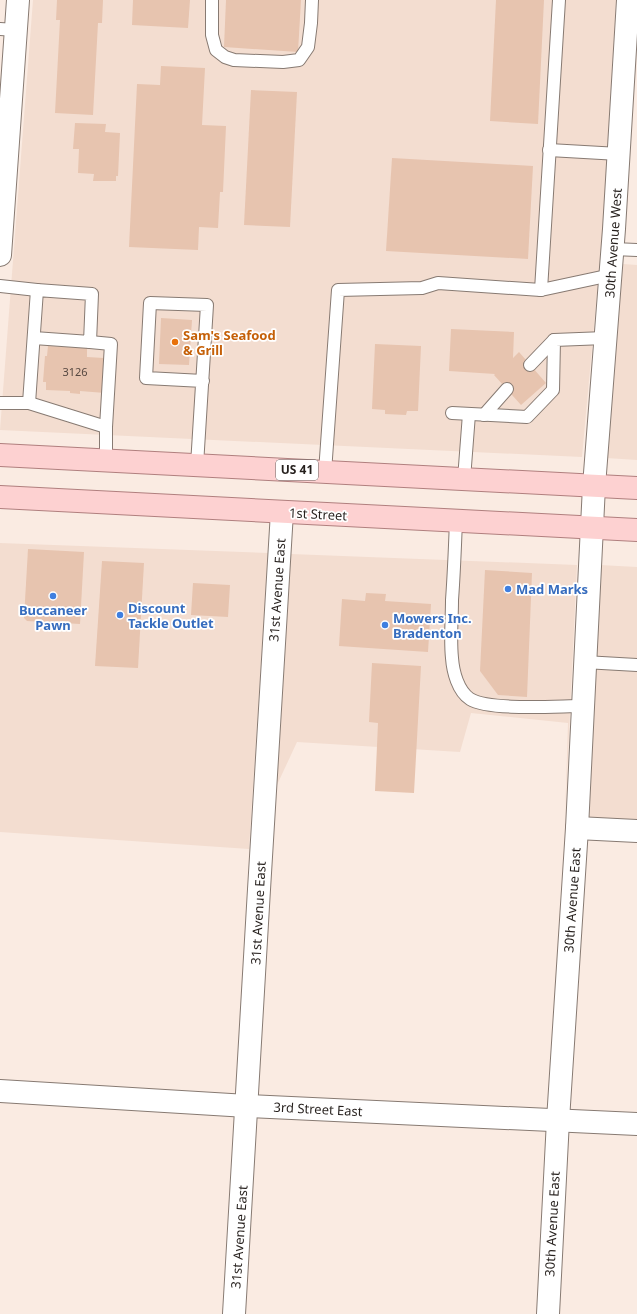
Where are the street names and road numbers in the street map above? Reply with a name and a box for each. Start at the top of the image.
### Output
street label: 30th Avenue West [600,187,626,299]
road number: US 41 [276,460,318,480]
street label: 1st Street [289,503,348,525]
street label: 31st Avenue East [264,537,290,642]
street label: 30th Avenue East [559,846,585,953]
street label: 31st Avenue East [246,860,270,965]
street label: 3rd Street East [273,1098,363,1120]
street label: 30th Avenue East [540,1171,564,1277]
street label: 31st Avenue East [226,1184,252,1289]

